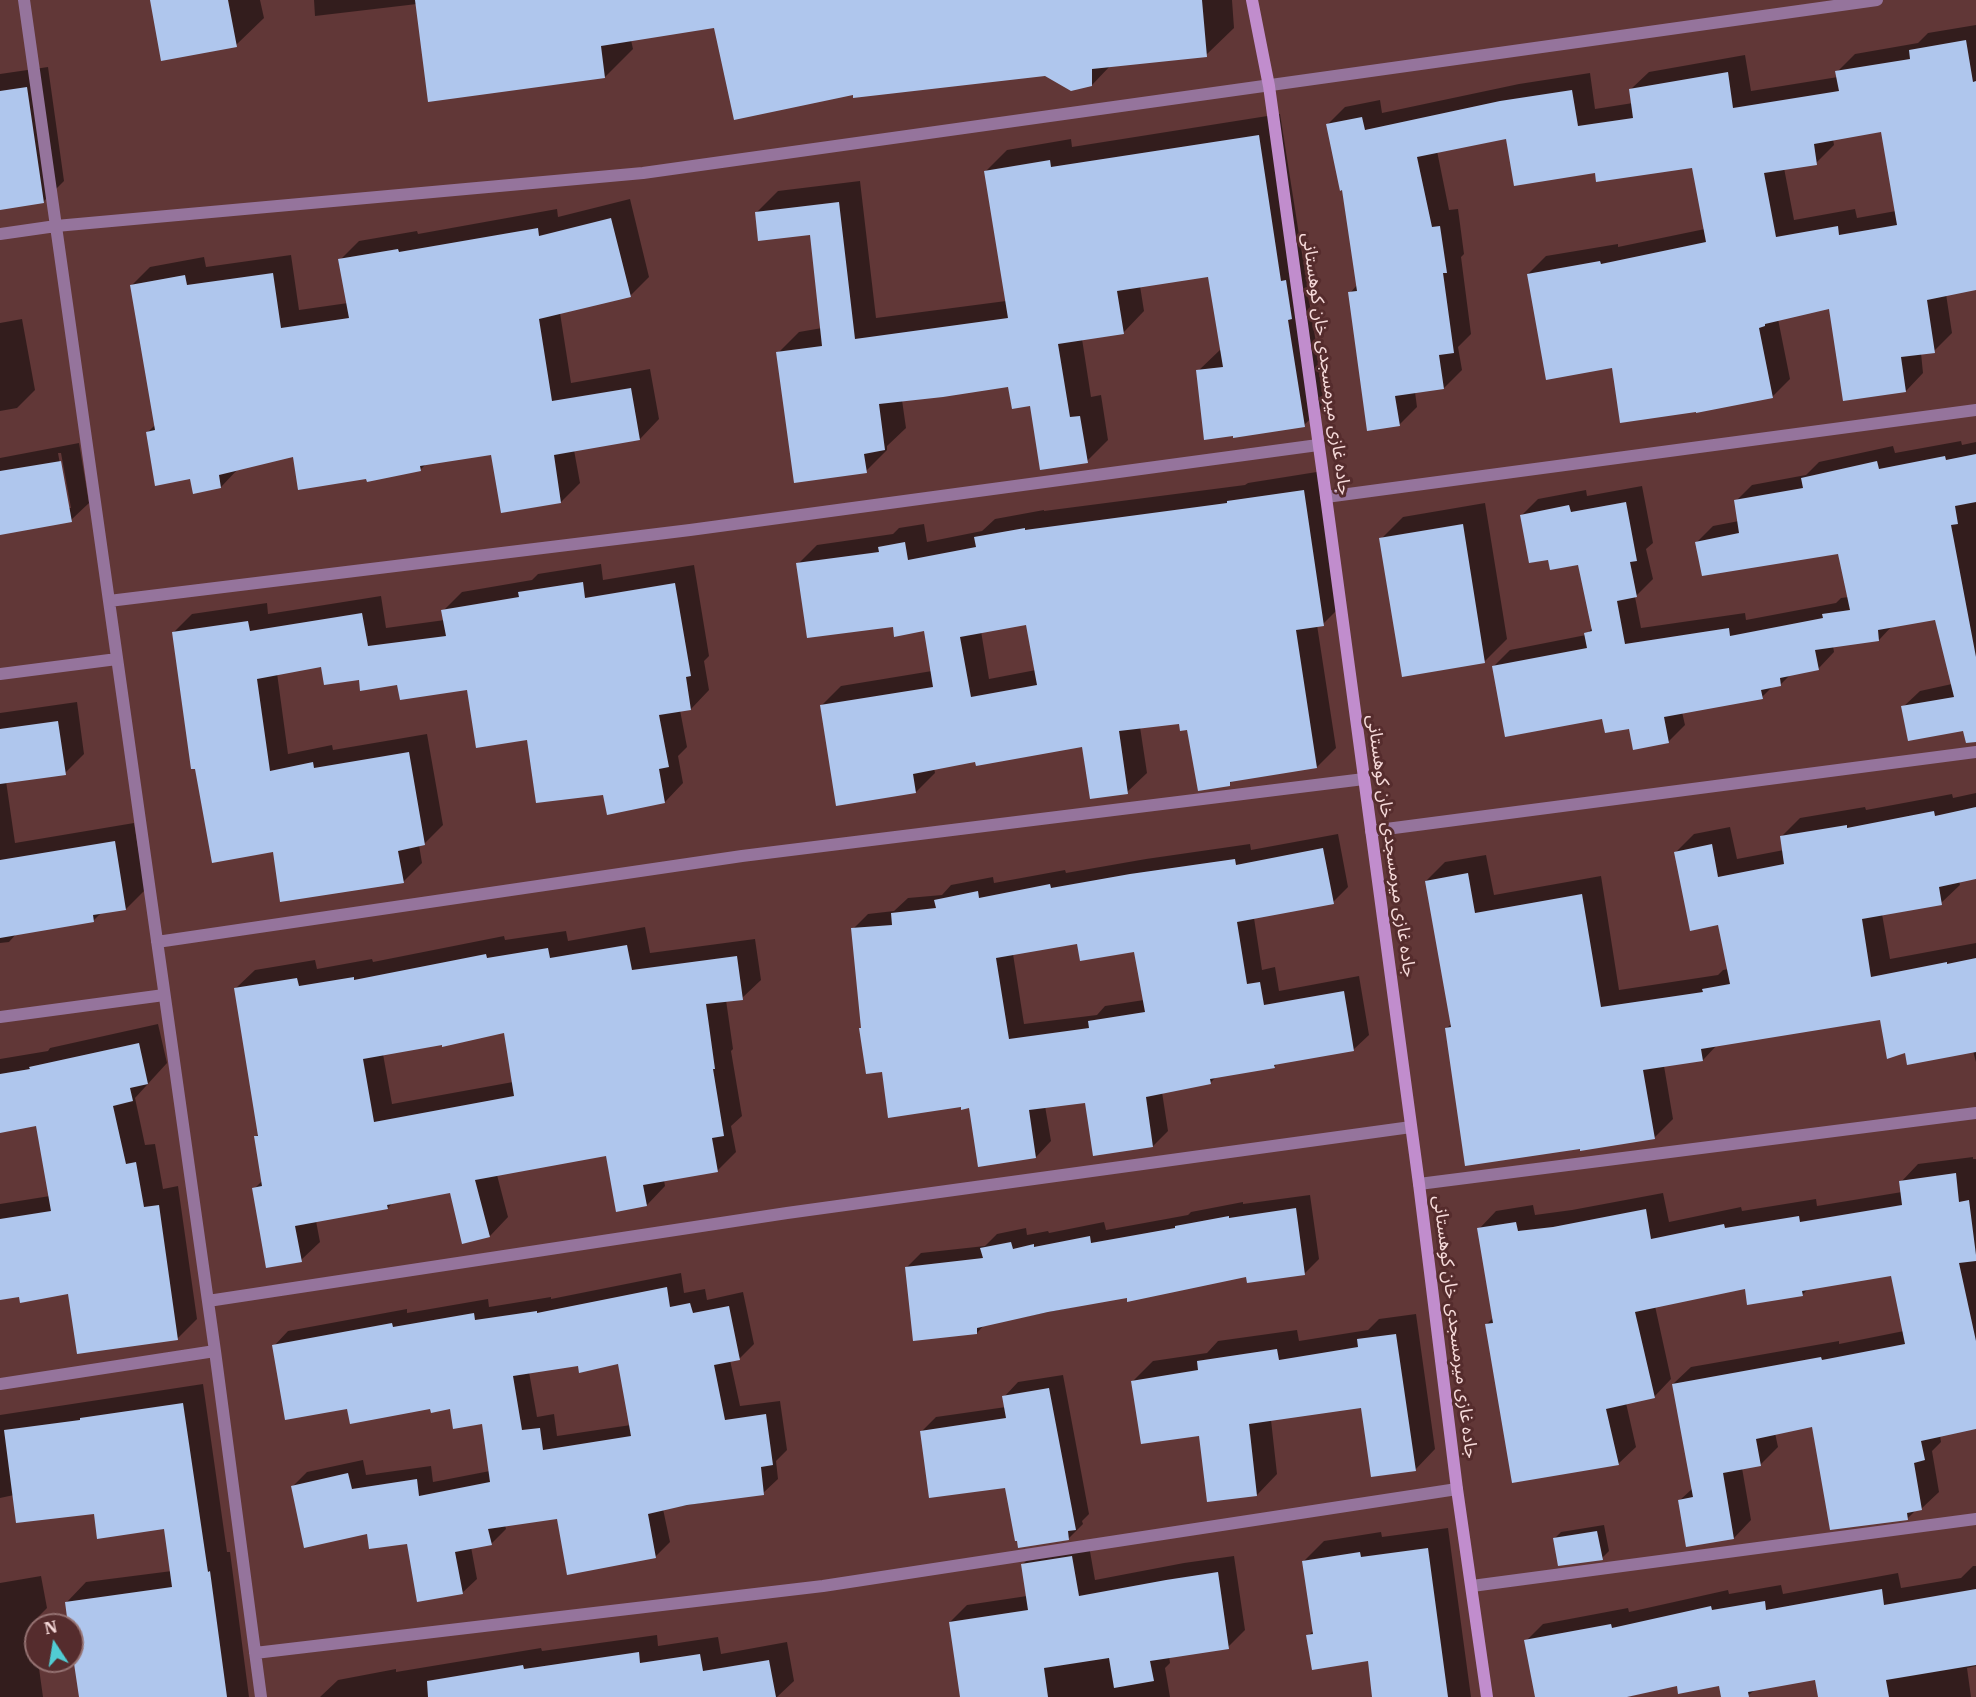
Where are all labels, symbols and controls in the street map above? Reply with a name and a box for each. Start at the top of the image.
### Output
street label: جاده غازی میرمسجدی خان کوهستانی [1297,231,1355,497]
street label: جاده غازی میرمسجدی خان کوهستانی [1362,713,1420,979]
street label: جاده غازی میرمسجدی خان کوهستانی [1428,1194,1482,1460]
north arrow [24,1613,84,1673]
text: N [42,1616,59,1638]

